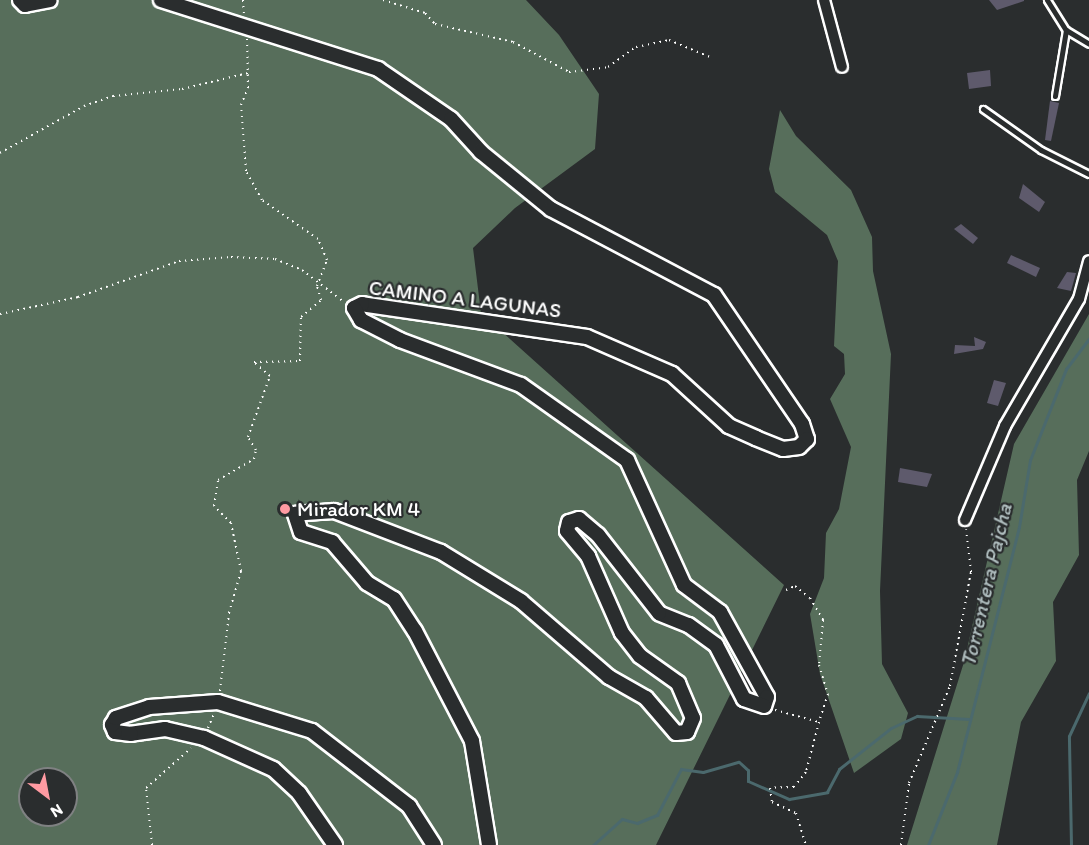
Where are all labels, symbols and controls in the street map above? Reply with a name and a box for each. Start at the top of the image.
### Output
street label: CAMINO A LAGUNAS [367,275,563,323]
place label: Mirador KM 4 [297,496,420,522]
water label: Torrentera Pajcha [954,501,1018,669]
marker: Mirador KM 4 [278,502,292,516]
north arrow [18,767,78,827]
text: N [47,800,66,822]

